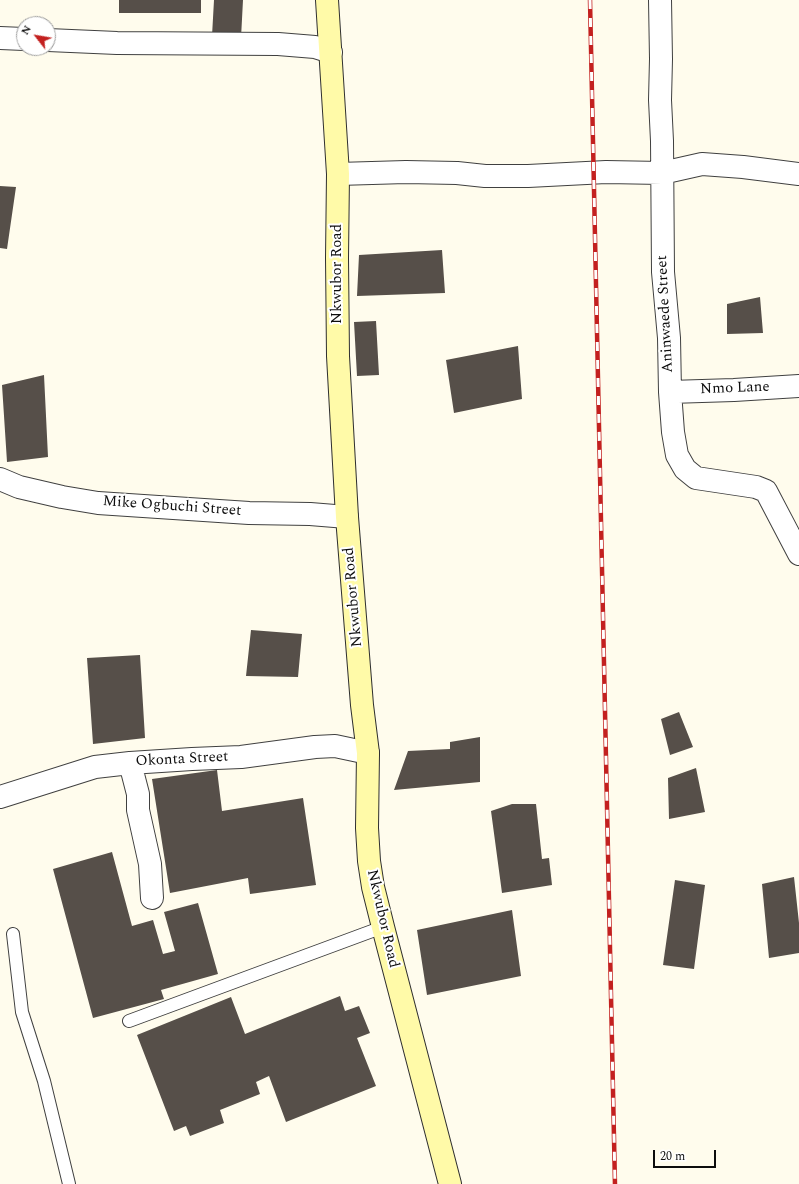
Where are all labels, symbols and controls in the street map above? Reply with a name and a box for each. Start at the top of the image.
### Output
north arrow [16,16,56,56]
text: N [17,22,36,38]
street label: Nkwubor Road [329,224,347,324]
street label: Aninwaede Street [654,255,678,373]
street label: Nmo Lane [700,379,770,399]
street label: Mike Ogbuchi Street [102,493,242,521]
street label: Nkwubor Road [341,546,367,648]
street label: Okonta Street [135,749,229,771]
street label: Nkwubor Road [362,868,402,970]
scale bar [655,1142,718,1168]
text: 20 m [660,1147,685,1166]

